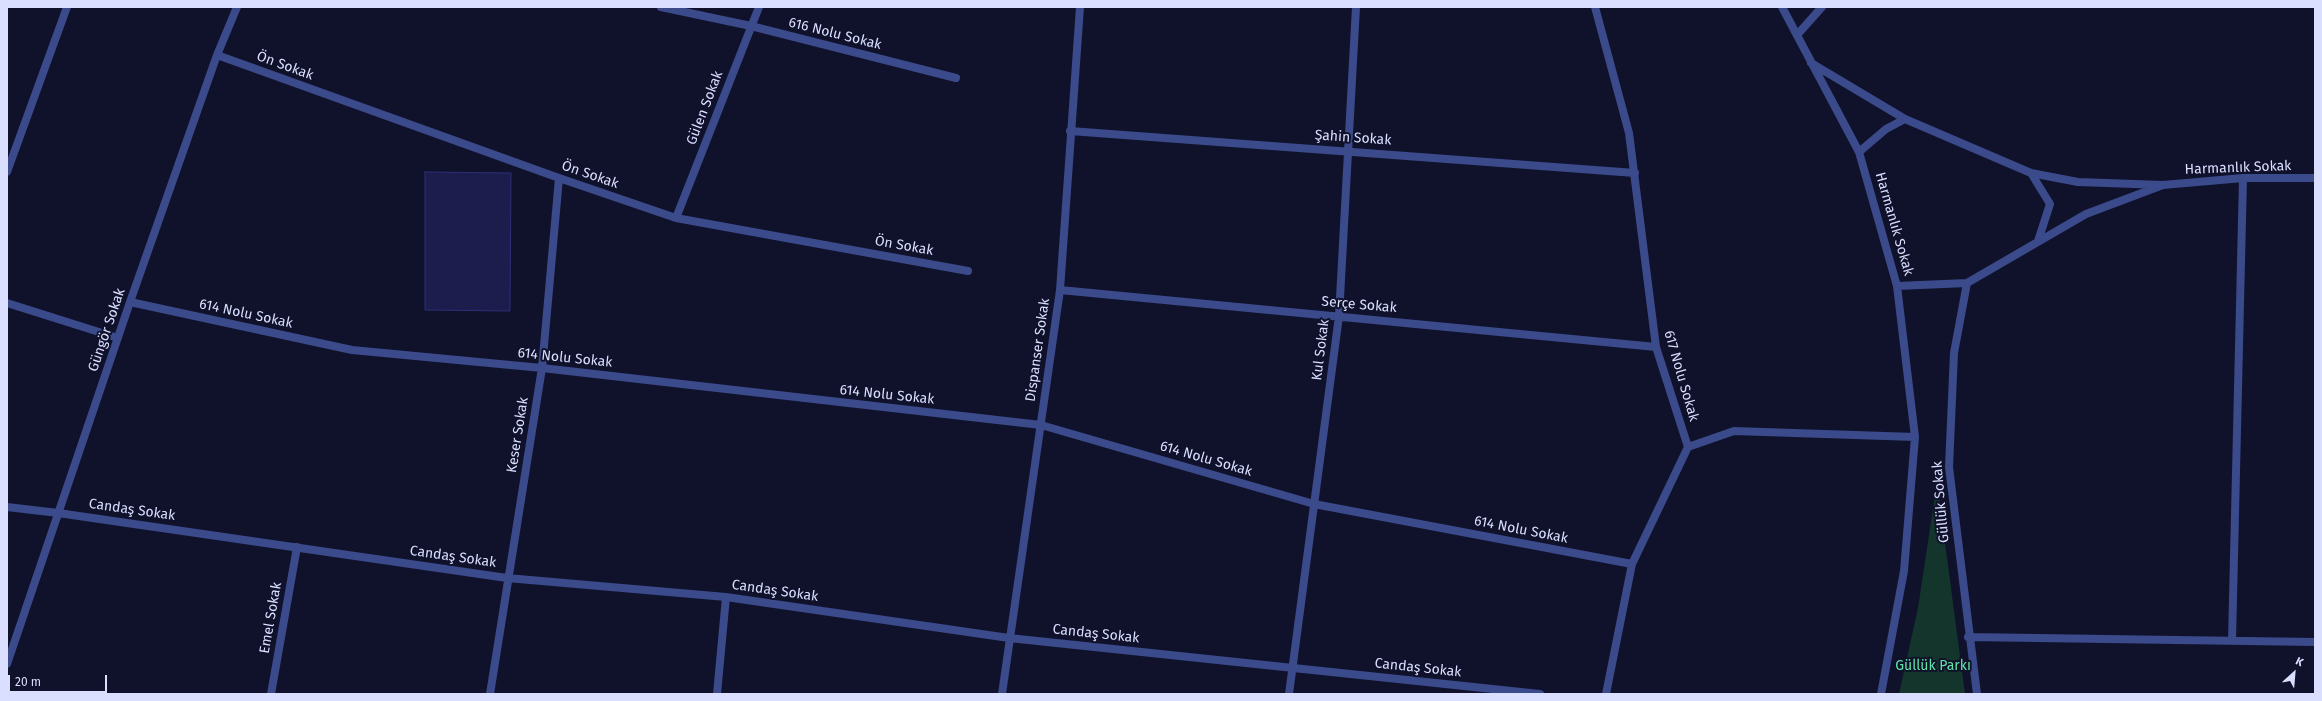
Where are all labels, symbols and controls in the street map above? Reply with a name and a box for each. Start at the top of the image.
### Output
street label: 616 Nolu Sokak [787,14,883,54]
street label: Ön Sokak [254,48,316,84]
street label: Gülen Sokak [683,69,727,147]
street label: Şahin Sokak [1314,127,1392,149]
street label: Ön Sokak [559,157,621,193]
street label: Harmanlık Sokak [2184,158,2292,178]
street label: Harmanlık Sokak [1871,170,1917,278]
street label: Ön Sokak [873,233,935,259]
street label: Güngör Sokak [85,286,129,374]
street label: Serçe Sokak [1321,293,1397,317]
street label: 614 Nolu Sokak [198,296,294,332]
street label: Dispanser Sokak [1022,297,1054,403]
street label: Kul Sokak [1309,318,1333,382]
street label: 617 Nolu Sokak [1660,329,1702,423]
street label: 614 Nolu Sokak [517,345,613,371]
street label: 614 Nolu Sokak [839,382,935,408]
street label: Keser Sokak [504,396,532,474]
street label: 614 Nolu Sokak [1158,438,1254,480]
street label: Güllük Sokak [1929,461,1953,543]
street label: Candaş Sokak [88,496,176,524]
street label: 614 Nolu Sokak [1473,513,1569,547]
street label: Candaş Sokak [409,543,497,571]
street label: Candaş Sokak [731,577,819,605]
street label: Emel Sokak [256,581,286,655]
street label: Candaş Sokak [1052,621,1140,647]
north arrow [2274,653,2314,693]
text: K [2293,654,2305,669]
street label: Candaş Sokak [1374,655,1462,681]
park label: Güllük Parkı [1895,658,1971,674]
scale bar [10,667,109,693]
text: 20 m [15,675,41,689]

